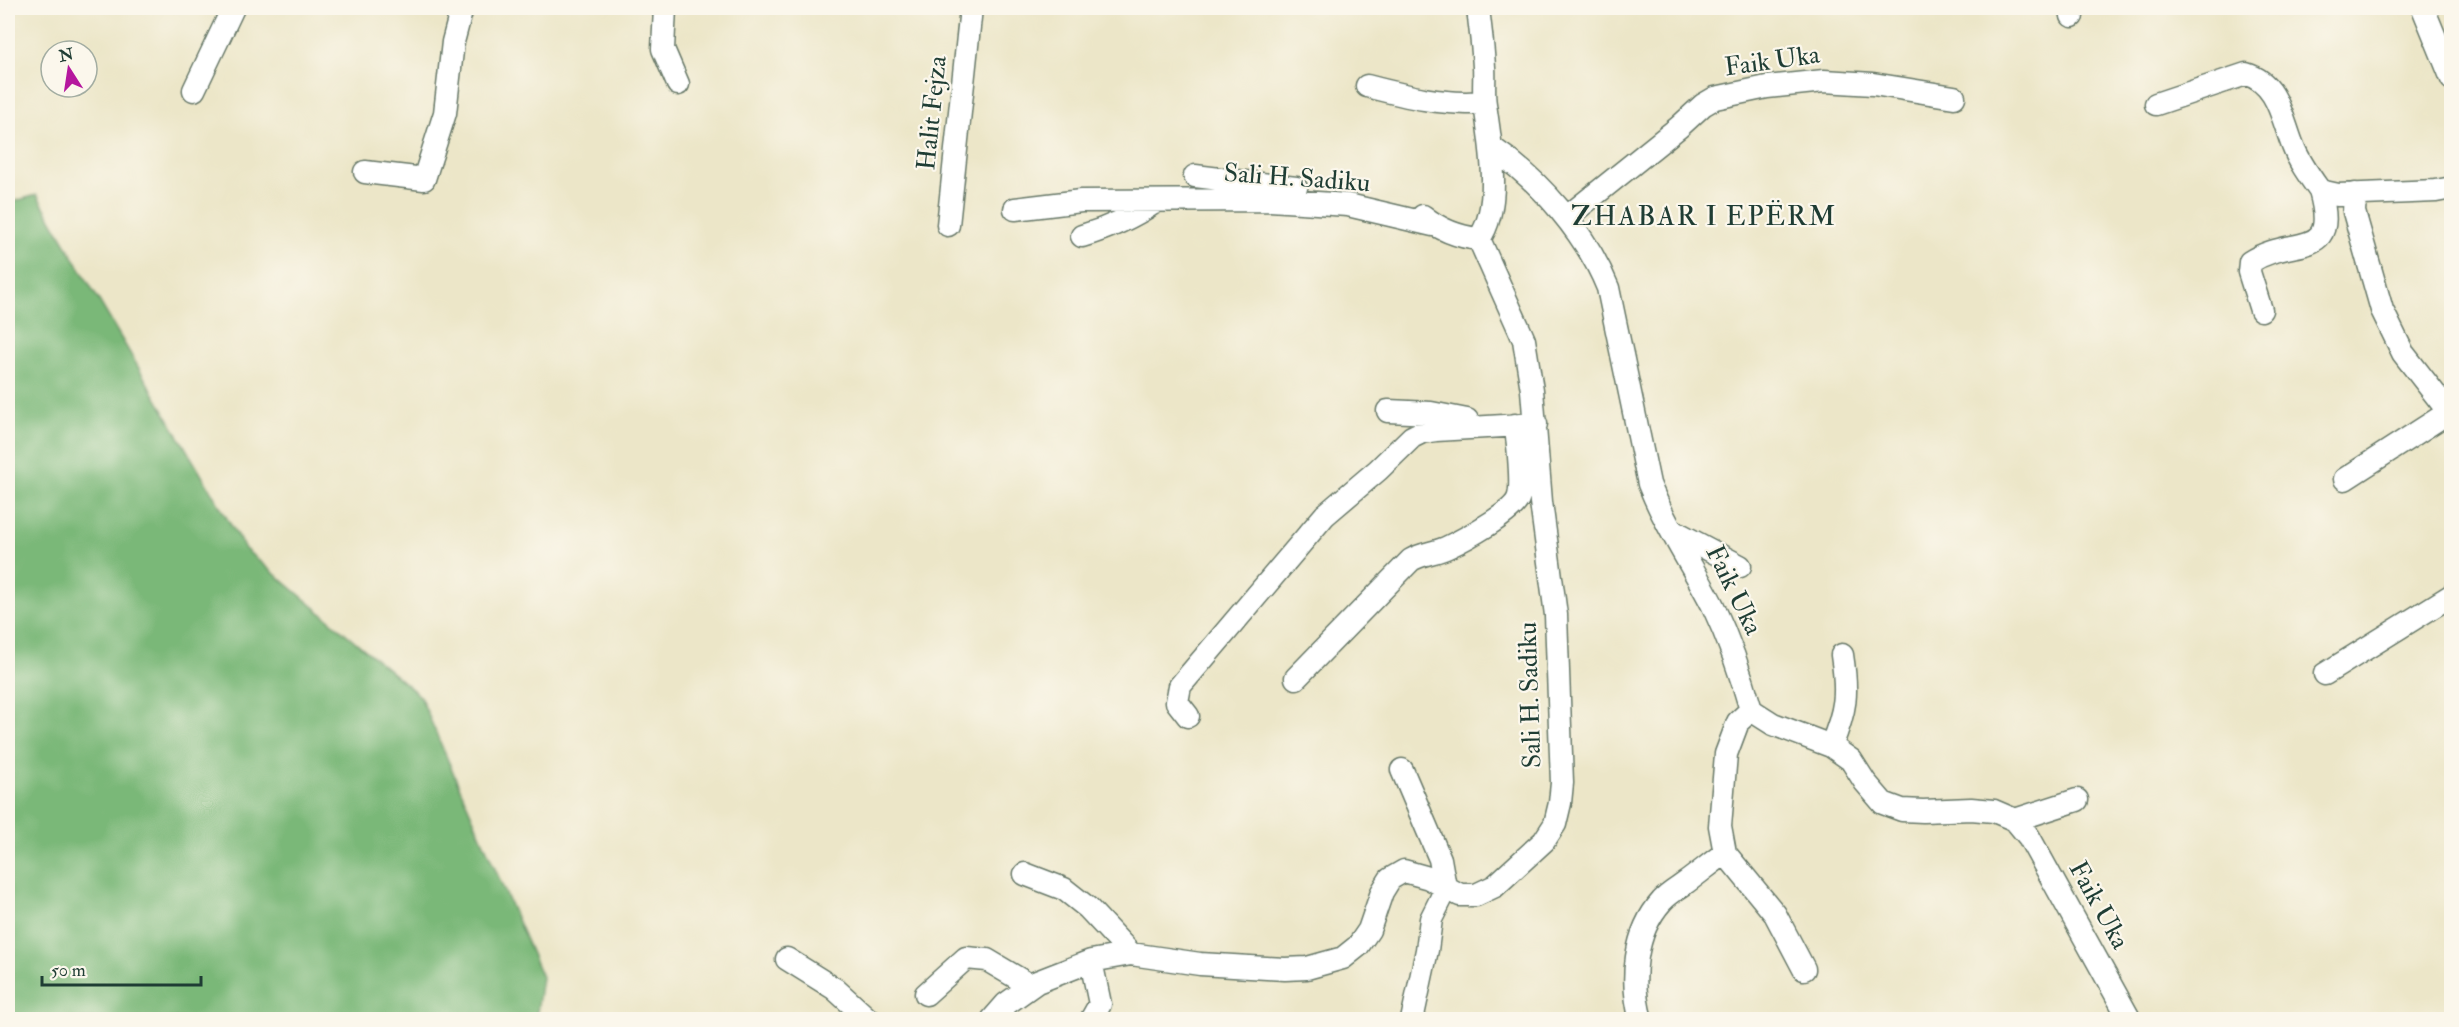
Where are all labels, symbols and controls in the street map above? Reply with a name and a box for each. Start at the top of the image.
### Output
street label: Faik Uka [1722,38,1822,84]
north arrow [39,39,99,99]
text: N [56,44,76,67]
street label: Halit Fejza [910,54,954,172]
street label: Sali H. Sadiku [1223,157,1371,199]
district label: ZHABAR I EPËRM [1571,199,1837,234]
street label: Faik Uka [1699,540,1770,640]
street label: Sali H. Sadiku [1511,621,1549,769]
street label: Faik Uka [2062,855,2136,955]
scale bar [42,949,201,987]
text: 50 m [51,959,86,982]

